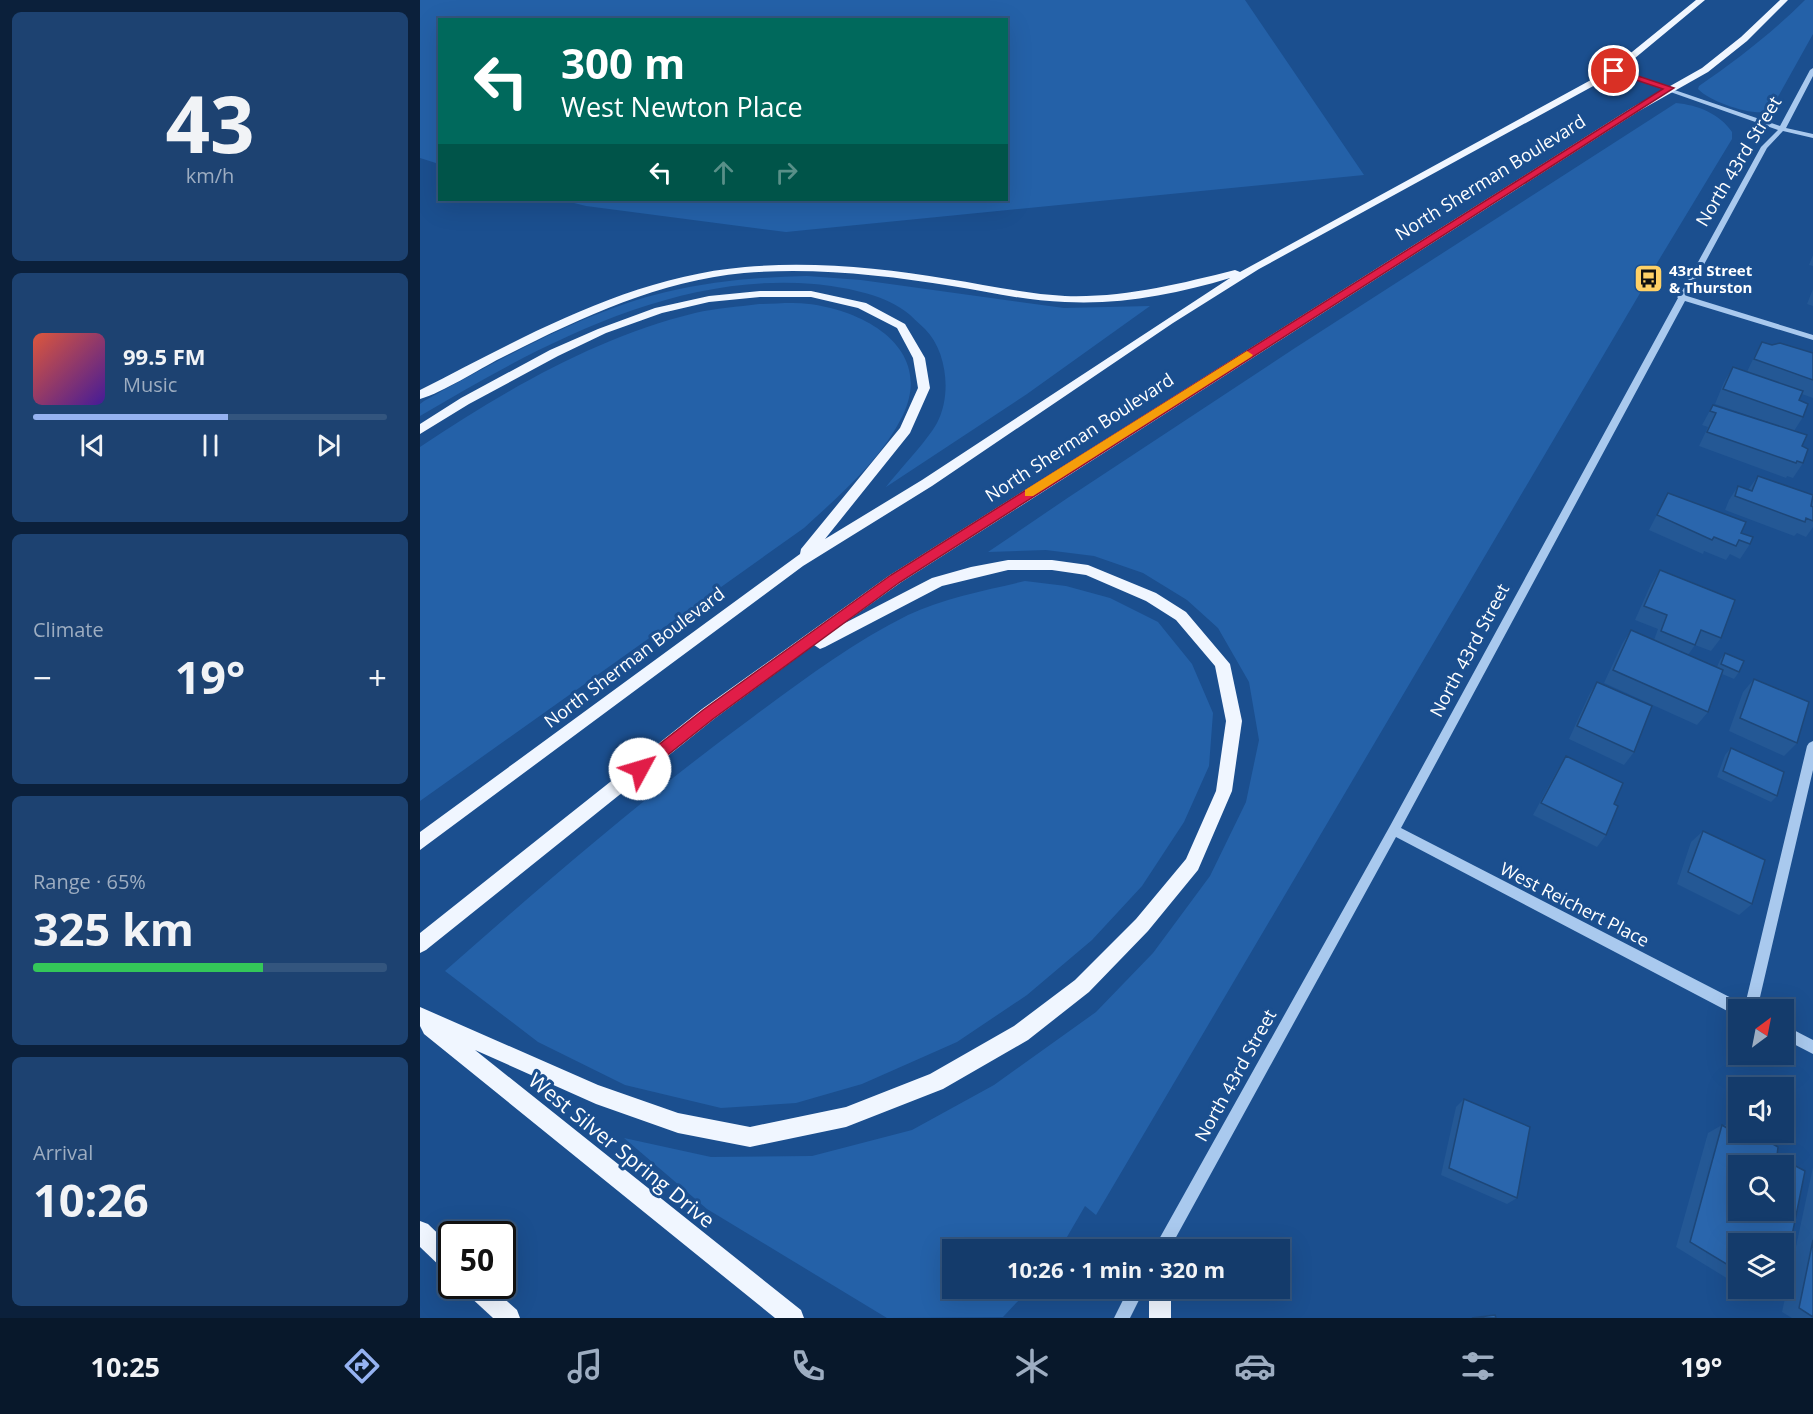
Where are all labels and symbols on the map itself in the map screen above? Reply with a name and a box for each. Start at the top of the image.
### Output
pin [1588,45,1639,96]
street label: North 43rd Street [1690,91,1786,231]
street label: North Sherman Boulevard [1390,108,1590,246]
place label: 43rd Street & Thurston [1669,260,1753,297]
bus stop icon: 43rd Street & Thurston [1632,263,1664,295]
street label: North Sherman Boulevard [980,367,1178,507]
street label: North 43rd Street [1424,579,1514,721]
street label: North Sherman Boulevard [539,581,729,733]
position arrow [608,737,672,801]
street label: West Reichert Place [1496,856,1654,952]
north arrow [1728,999,1794,1065]
street label: North 43rd Street [1189,1005,1281,1145]
street label: West Silver Spring Drive [523,1066,721,1234]
speed limit sign: 50 [438,1221,516,1299]

